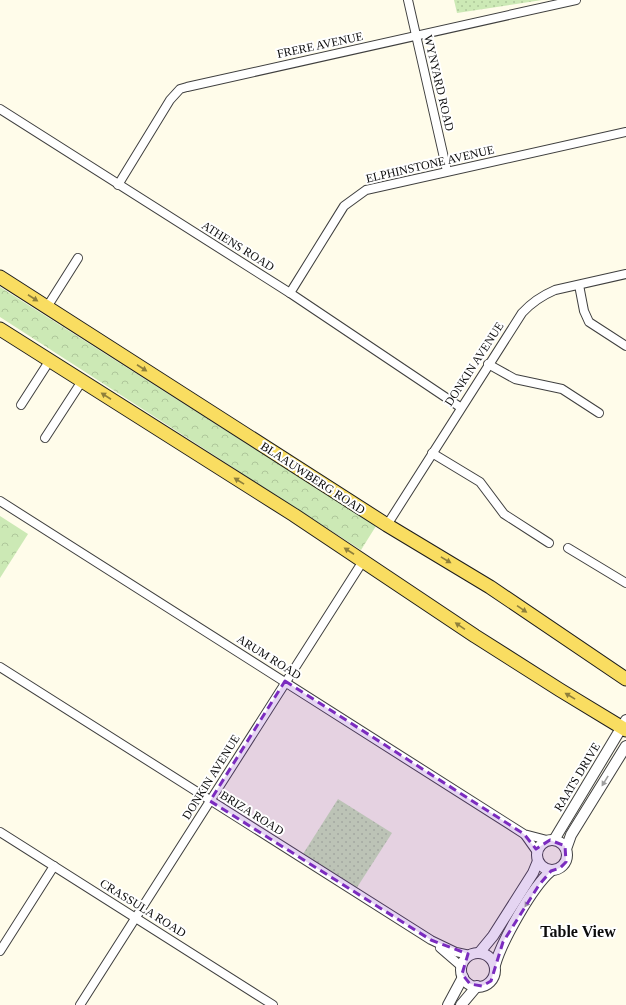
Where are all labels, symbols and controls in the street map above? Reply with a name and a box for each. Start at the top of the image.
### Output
street label: FRERE AVENUE [276,29,364,61]
street label: WYNYARD ROAD [421,34,457,133]
street label: ELPHINSTONE AVENUE [364,142,496,186]
street label: ATHENS ROAD [199,218,277,274]
one-way arrow [28,294,38,302]
street label: DONKIN AVENUE [442,319,506,409]
one-way arrow [137,364,147,372]
one-way arrow [101,392,111,400]
street label: BLAAUWBERG ROAD [258,439,368,517]
one-way arrow [233,477,245,484]
one-way arrow [343,547,354,555]
one-way arrow [440,557,452,564]
one-way arrow [517,605,527,613]
one-way arrow [455,622,465,630]
street label: ARUM ROAD [234,632,304,682]
one-way arrow [564,693,576,700]
street label: DONKIN AVENUE [179,732,243,822]
street label: RAATS DRIVE [551,740,603,814]
one-way arrow [601,776,609,786]
street label: BRIZA ROAD [218,788,287,838]
street label: CRASSULA ROAD [97,876,189,940]
one-way arrow [524,896,532,907]
district label: Table View [540,923,616,940]

